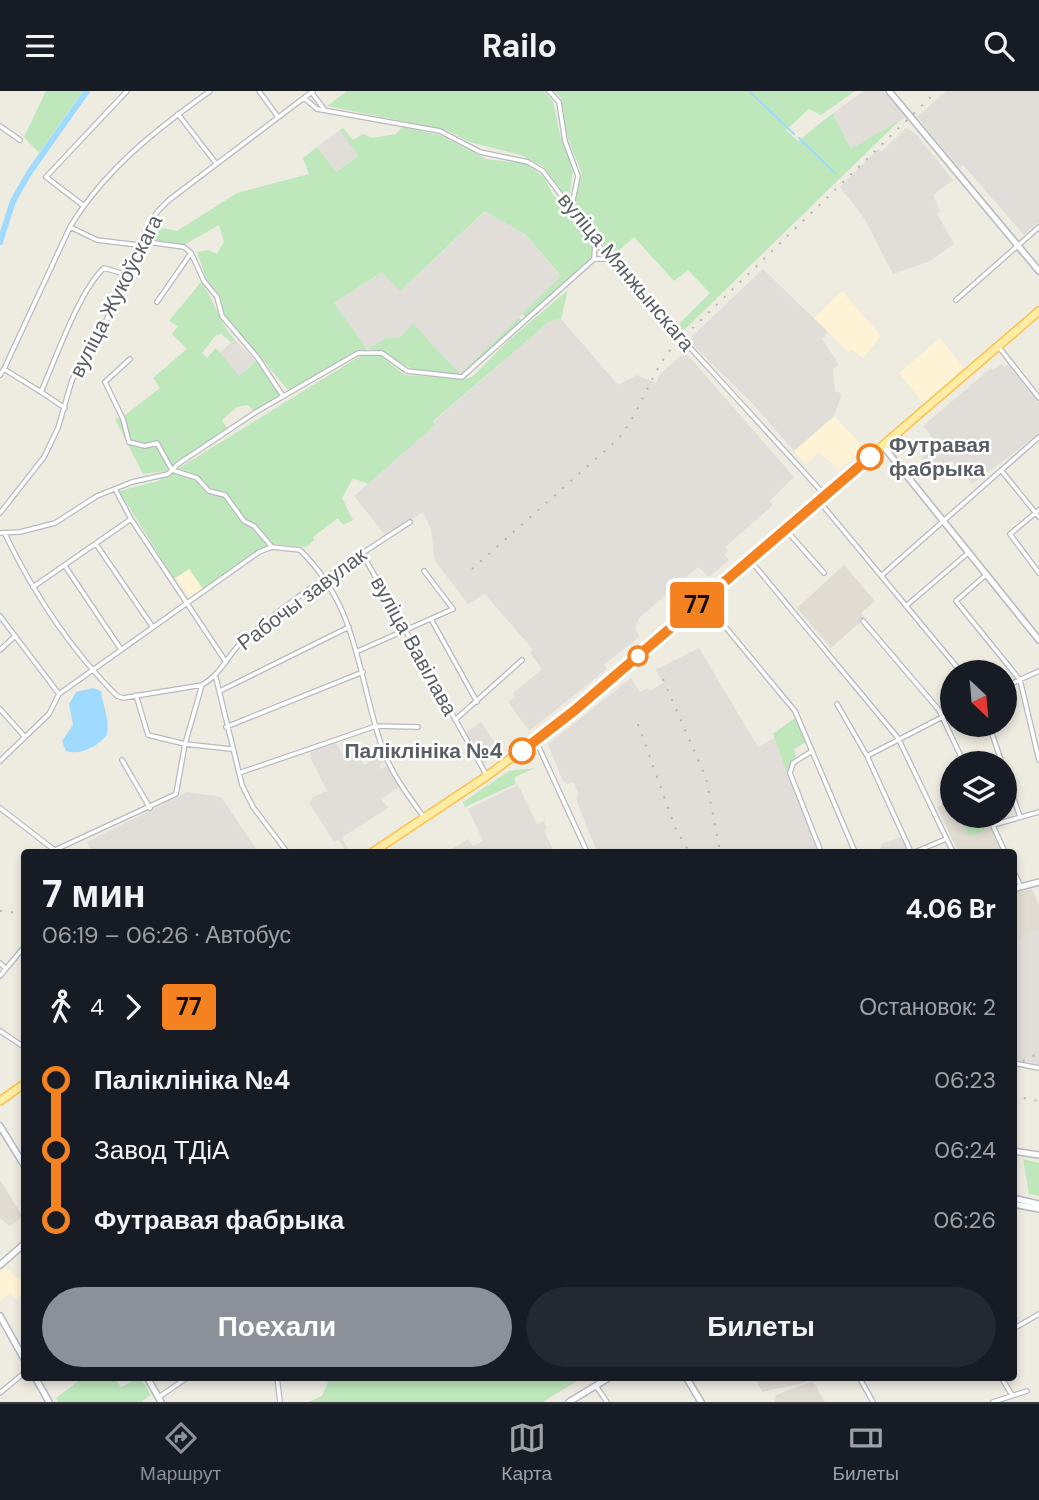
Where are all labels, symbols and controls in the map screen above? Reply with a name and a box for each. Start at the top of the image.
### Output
text: Railo [482,25,557,67]
icon: menu [21,27,59,65]
icon: search [980,27,1018,65]
street label: вуліца Мянжынскага [551,187,701,357]
street label: вуліца Жукоўскага [63,210,169,382]
place label: Футравая фабрыка [889,431,990,483]
marker: Футравая фабрыка [857,444,883,470]
street label: Рабочы завулак [232,541,373,657]
street label: вуліца Вавілава [364,571,464,721]
line badge: 77 [666,582,728,628]
text: 77 [684,589,710,620]
unlabelled marker [628,646,648,666]
north arrow [940,660,1017,737]
map controls [940,660,1017,828]
place label: Паліклініка №4 [344,737,503,765]
marker: Паліклініка №4 [509,738,535,764]
button: layers [940,751,1017,828]
text: 7 мин [42,869,146,919]
text: 4.06 Br [905,892,996,926]
text: 06:19 – 06:26 · Автобус [42,920,291,950]
icon: walk [42,988,80,1026]
icon: forward [114,988,152,1026]
text: 77 [176,991,202,1022]
text: 4 [90,992,104,1022]
text: Остановок: 2 [859,992,996,1022]
text: Паліклініка №4 [94,1063,290,1097]
text: 06:23 [934,1065,996,1095]
text: Завод ТДіА [94,1133,229,1167]
text: 06:24 [934,1135,996,1165]
text: Футравая фабрыка [94,1203,344,1237]
text: 06:26 [933,1205,996,1235]
button: Поехали [42,1287,512,1367]
button: Билеты [526,1287,996,1367]
tab: Маршрут [140,1419,221,1486]
tab: Карта [501,1419,552,1486]
tab: Билеты [832,1419,899,1486]

